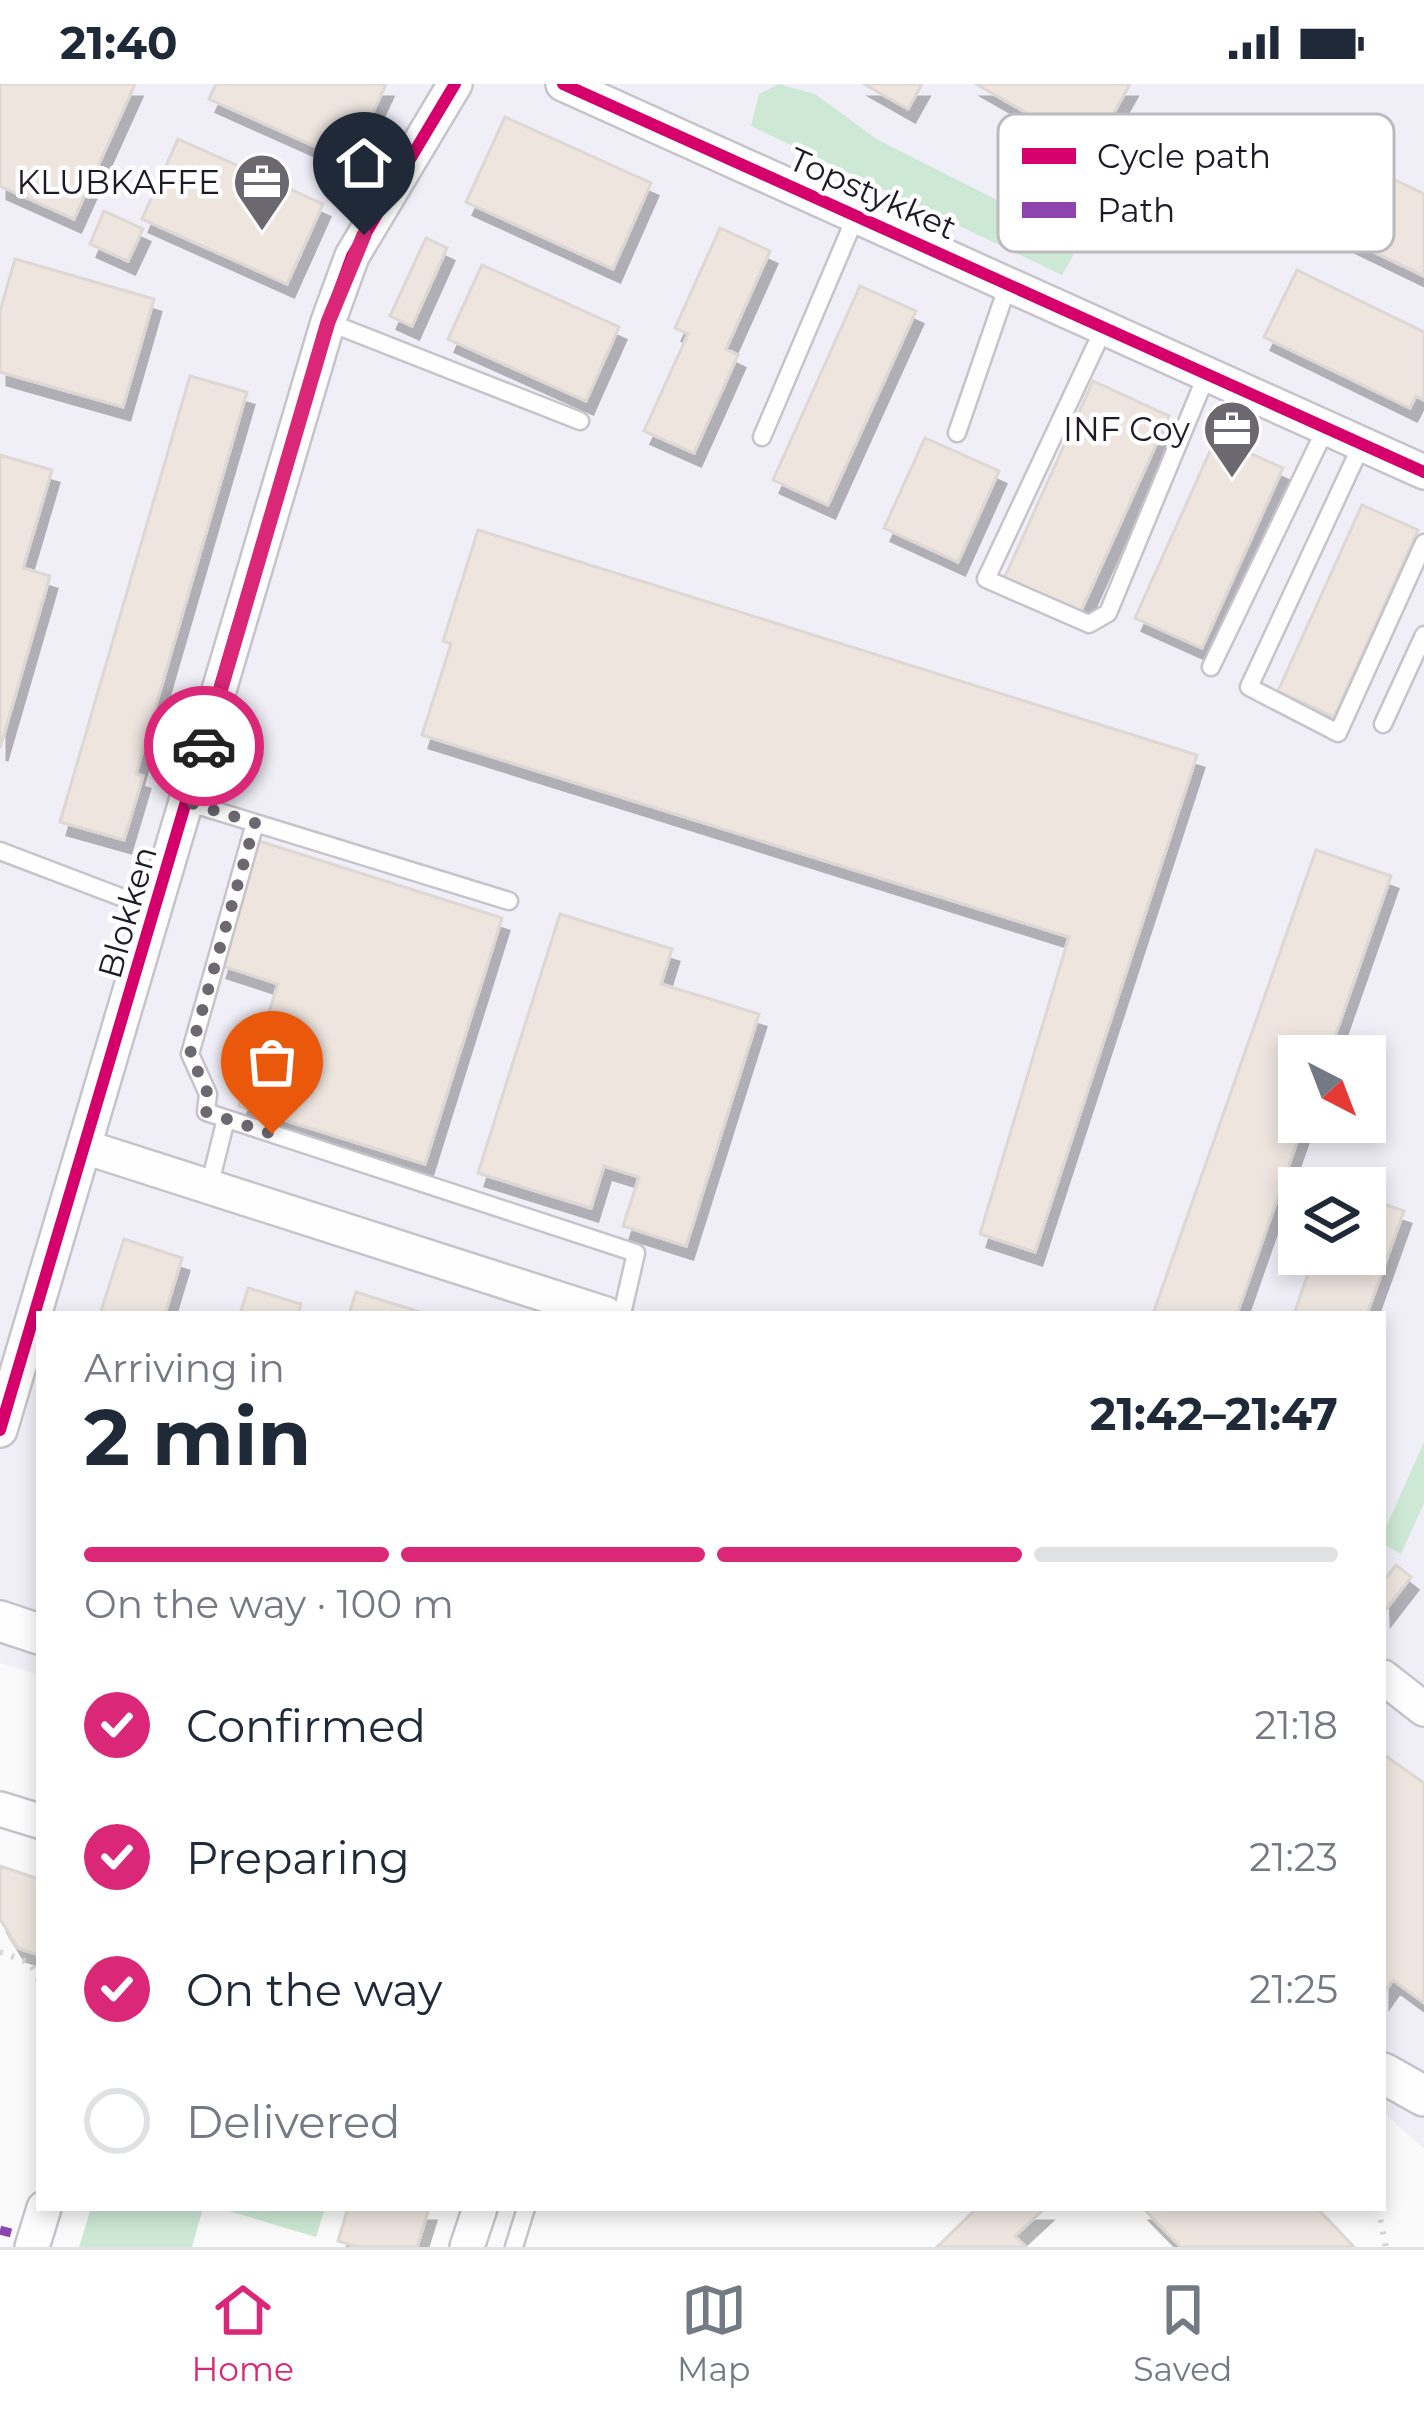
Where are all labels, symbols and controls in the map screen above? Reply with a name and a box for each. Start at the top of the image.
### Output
text: 21:40 [60,15,178,70]
pin [313,112,415,235]
legend [998,114,1394,252]
icon: home [331,130,397,196]
text: Cycle path [1097,136,1271,176]
street label: Topstykket [783,138,963,248]
office icon: KLUBKAFFE [231,151,293,233]
place label: KLUBKAFFE [16,162,220,202]
text: Path [1097,190,1175,230]
office icon: INF Coy [1201,398,1263,480]
place label: INF Coy [1063,409,1190,449]
courier [144,686,264,806]
icon: car [171,713,237,779]
street label: Blokken [89,841,165,983]
pin [221,1011,323,1134]
icon: bag [239,1029,305,1095]
north arrow [1278,1035,1386,1143]
map controls [1278,1035,1386,1275]
button: layers [1278,1167,1386,1275]
text: Arriving in [84,1344,285,1392]
text: 21:42–21:47 [1090,1386,1338,1441]
text: 2 min [84,1389,311,1485]
text: On the way · 100 m [84,1580,454,1628]
icon: check [84,1692,150,1758]
text: Confirmed [186,1698,426,1753]
text: 21:18 [1255,1701,1338,1749]
icon: check [84,1824,150,1890]
text: Preparing [186,1830,410,1885]
text: 21:23 [1249,1833,1338,1881]
icon: check [84,1956,150,2022]
text: On the way [186,1962,442,2017]
text: 21:25 [1249,1965,1338,2013]
text: Delivered [186,2094,401,2149]
tab: Home [192,2277,294,2389]
tab: Map [677,2277,750,2389]
tab: Saved [1133,2277,1232,2389]

